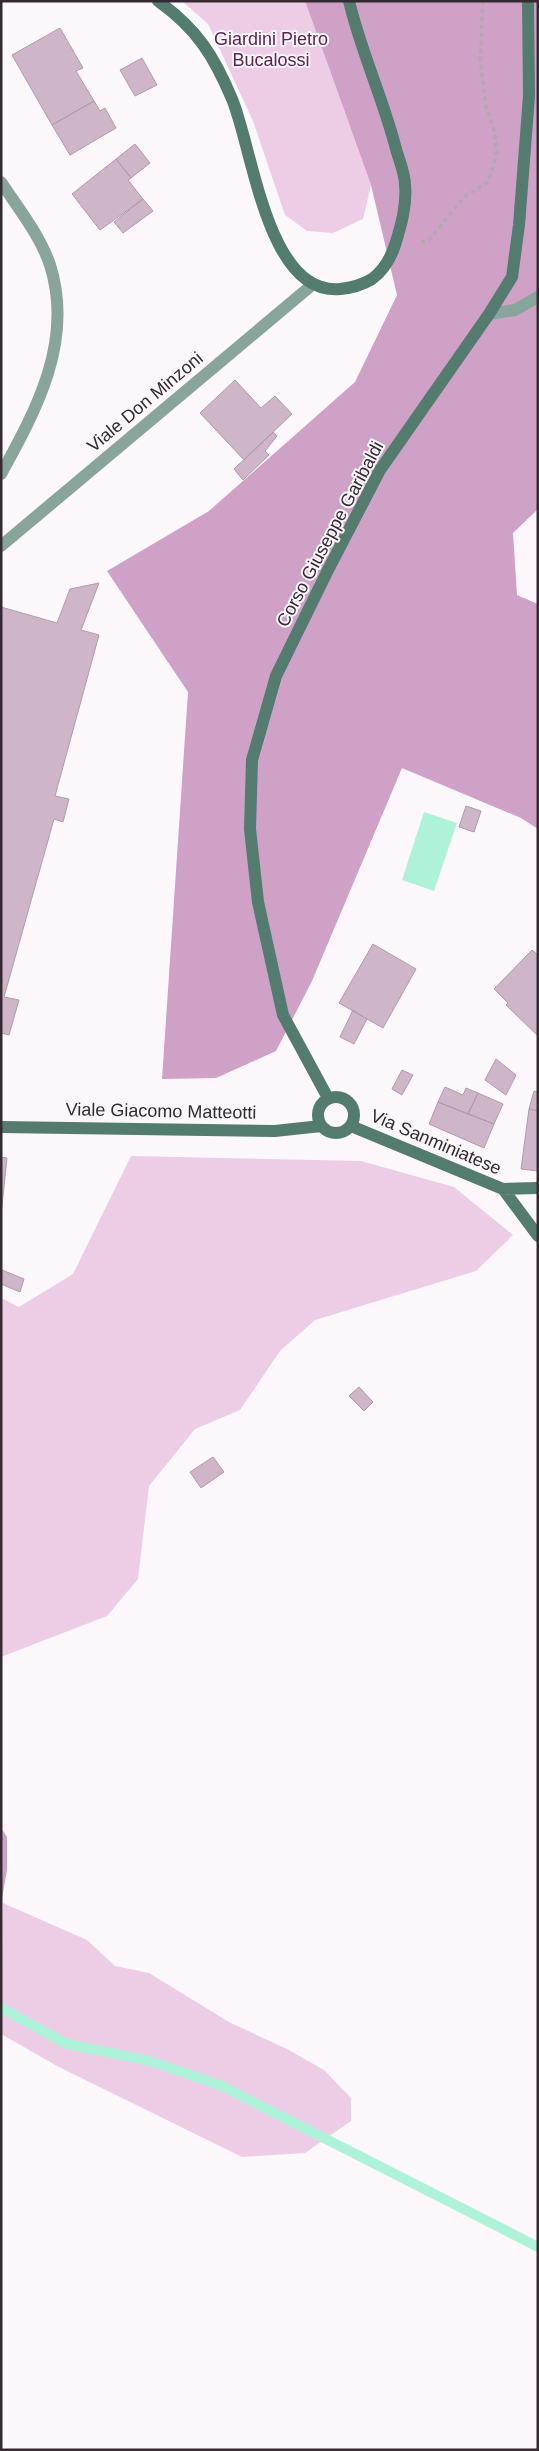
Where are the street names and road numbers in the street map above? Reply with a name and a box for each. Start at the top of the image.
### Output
street label: Viale Don Minzoni [83,348,207,456]
street label: Corso Giuseppe Garibaldi [273,438,387,630]
street label: Viale Giacomo Matteotti [65,1099,257,1123]
street label: Via Sanminiatese [368,1105,504,1179]

